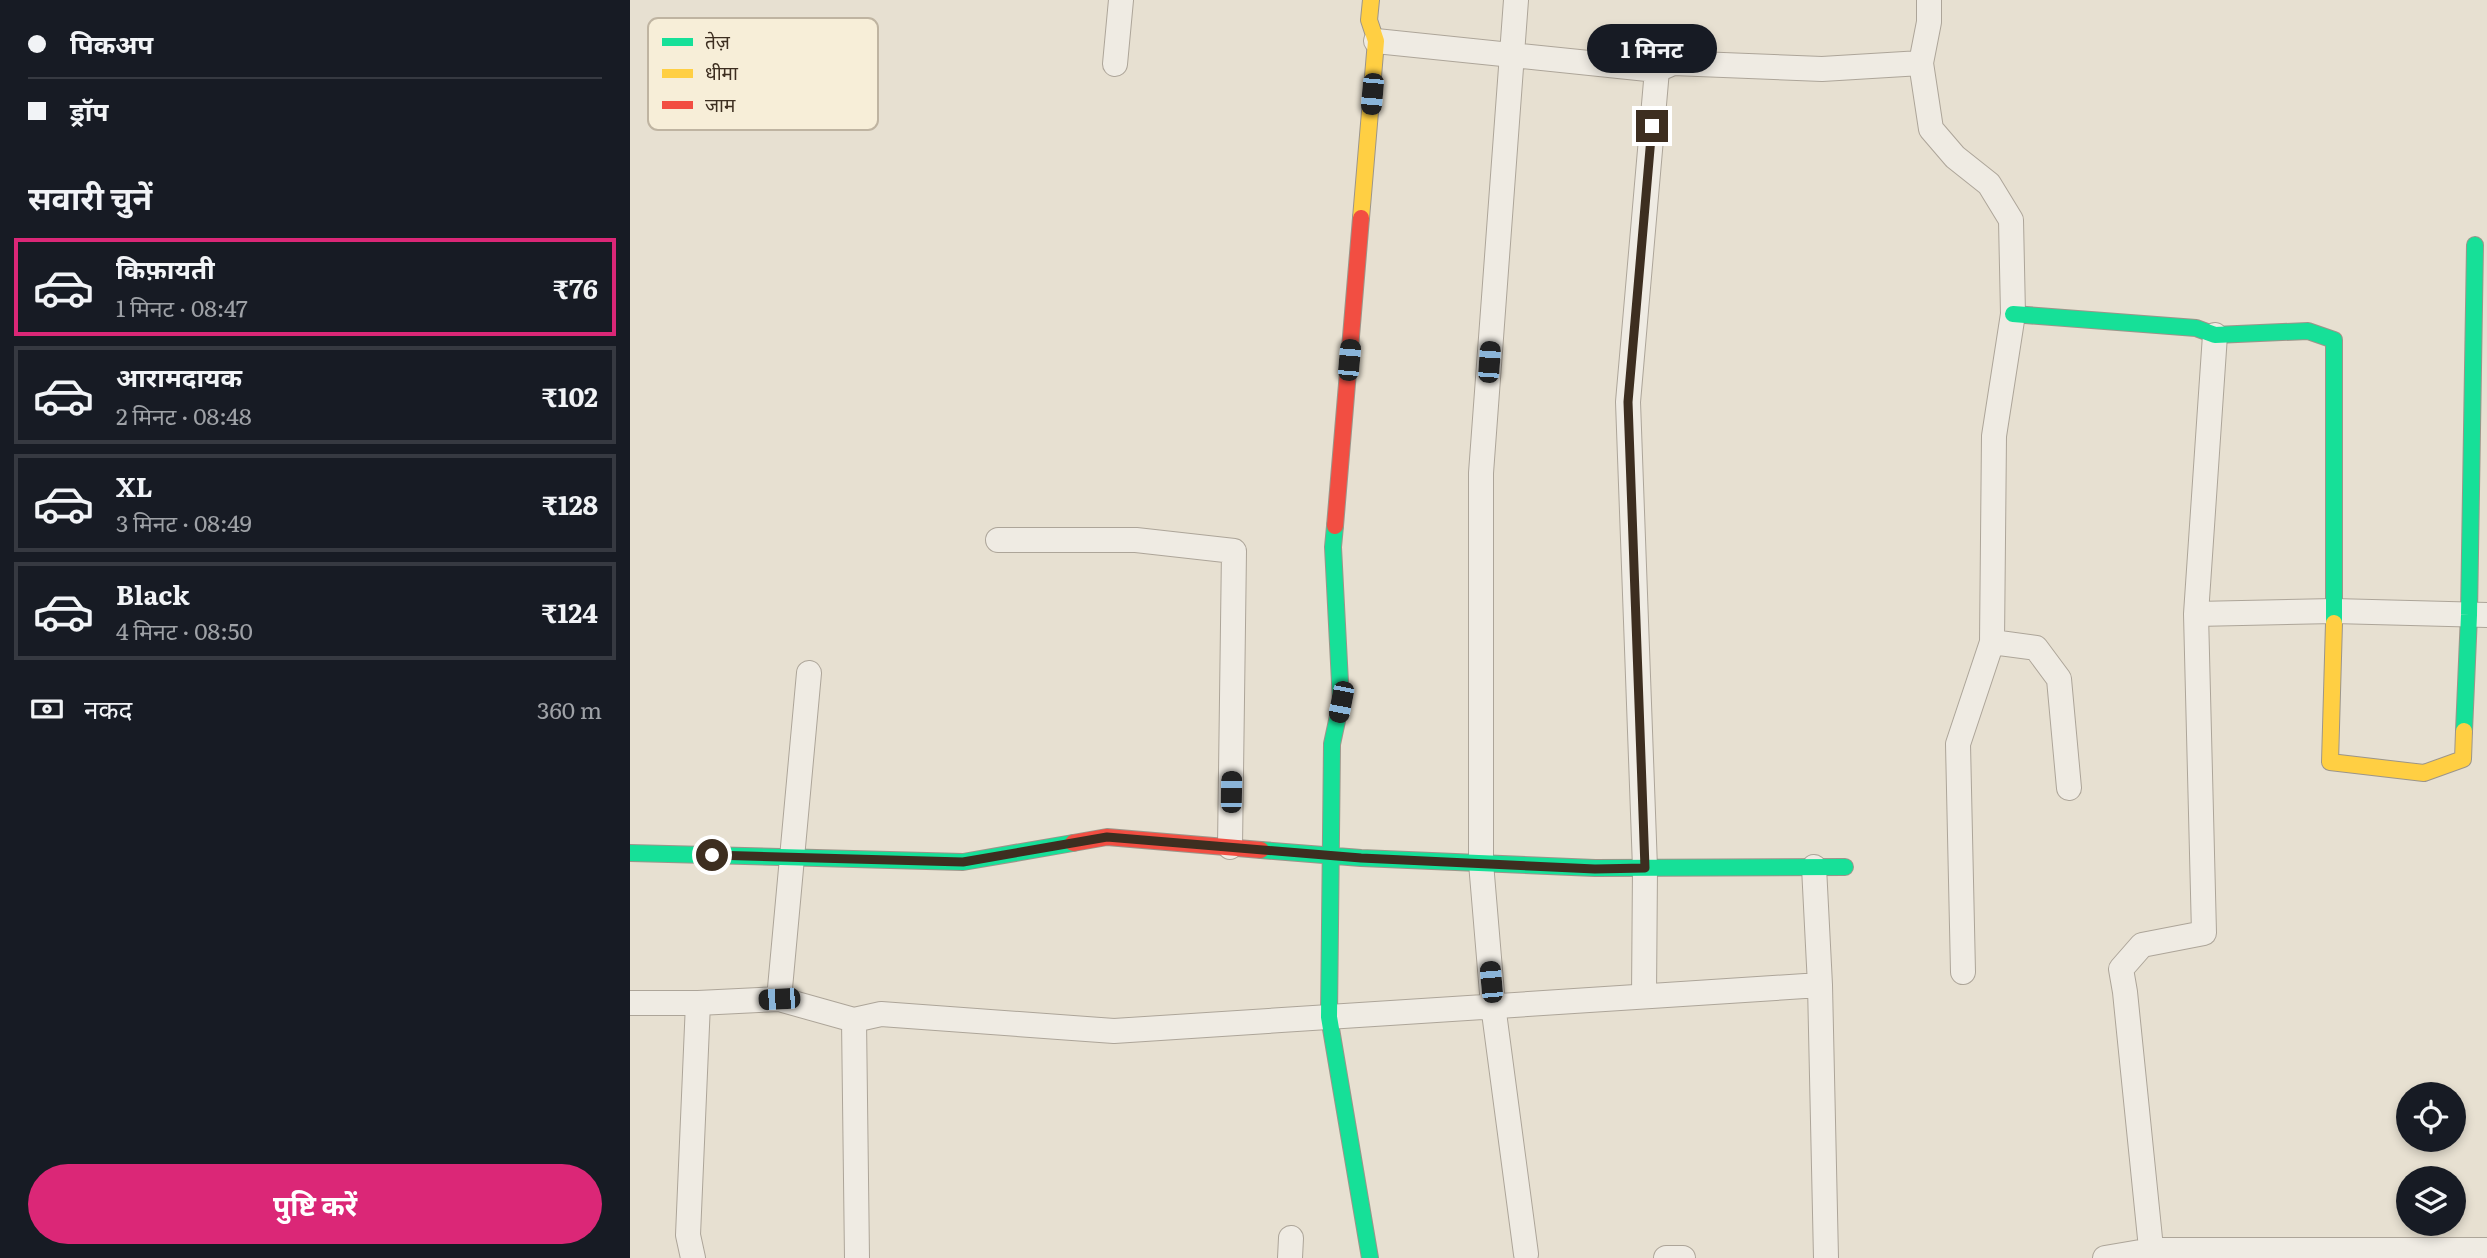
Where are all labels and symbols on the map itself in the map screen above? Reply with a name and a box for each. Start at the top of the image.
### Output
legend [648,18,878,130]
callout: 1 मिनट [1587,24,1717,74]
text: तेज़ [705,27,731,55]
text: धीमा [705,58,739,86]
car [1360,72,1385,116]
text: जाम [705,90,736,118]
route end [1636,110,1668,142]
car [1337,338,1362,382]
car [1478,340,1501,384]
car [1327,679,1356,725]
car [1221,771,1242,813]
route start [696,839,728,871]
car [1479,960,1504,1004]
car [758,987,801,1011]

